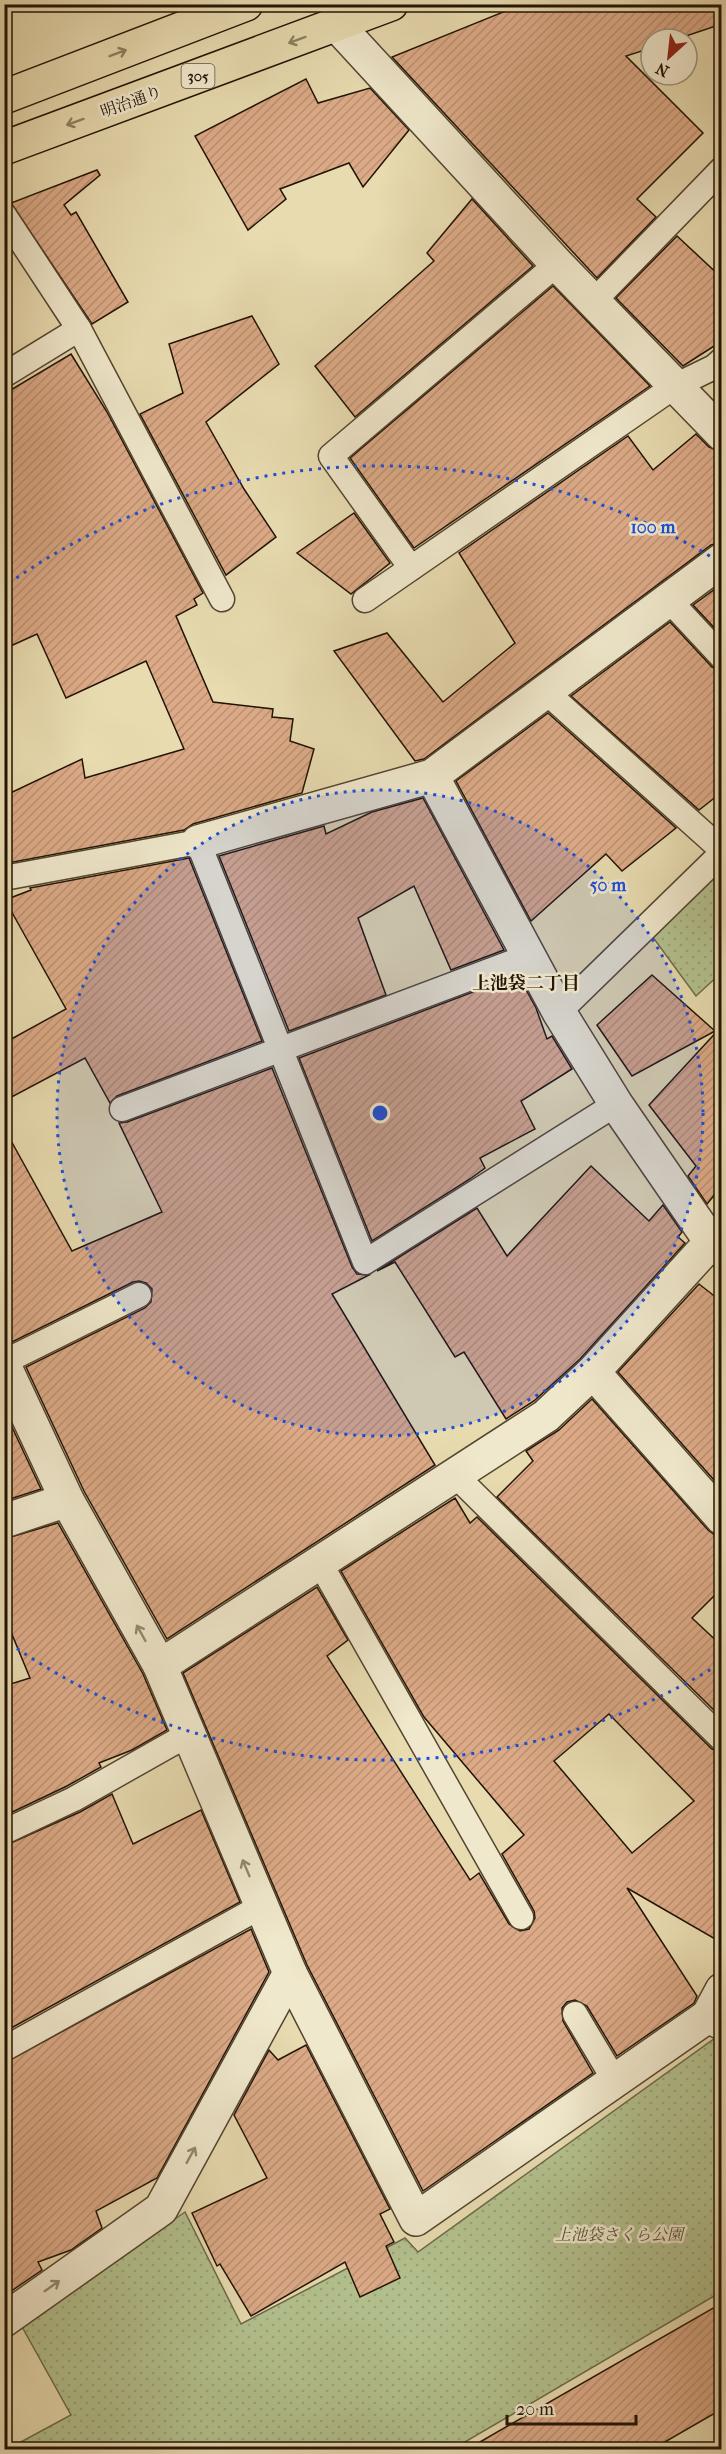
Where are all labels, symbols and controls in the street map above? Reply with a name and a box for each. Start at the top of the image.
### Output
north arrow [639,27,699,87]
one-way arrow [289,35,307,46]
one-way arrow [108,47,127,58]
text: N [652,58,672,81]
road number: 305 [182,64,214,88]
street label: 明治通り [98,82,164,121]
one-way arrow [66,117,85,128]
text: 100 m [630,517,677,538]
text: 50 m [590,875,627,896]
district label: 上池袋二丁目 [472,973,580,994]
centre of rings [370,1103,390,1123]
one-way arrow [135,1625,147,1642]
one-way arrow [240,1860,251,1878]
one-way arrow [185,2147,197,2164]
park label: 上池袋さくら公園 [555,2225,686,2244]
one-way arrow [44,2280,60,2292]
scale bar [507,2388,636,2426]
text: 20 m [516,2399,554,2420]

